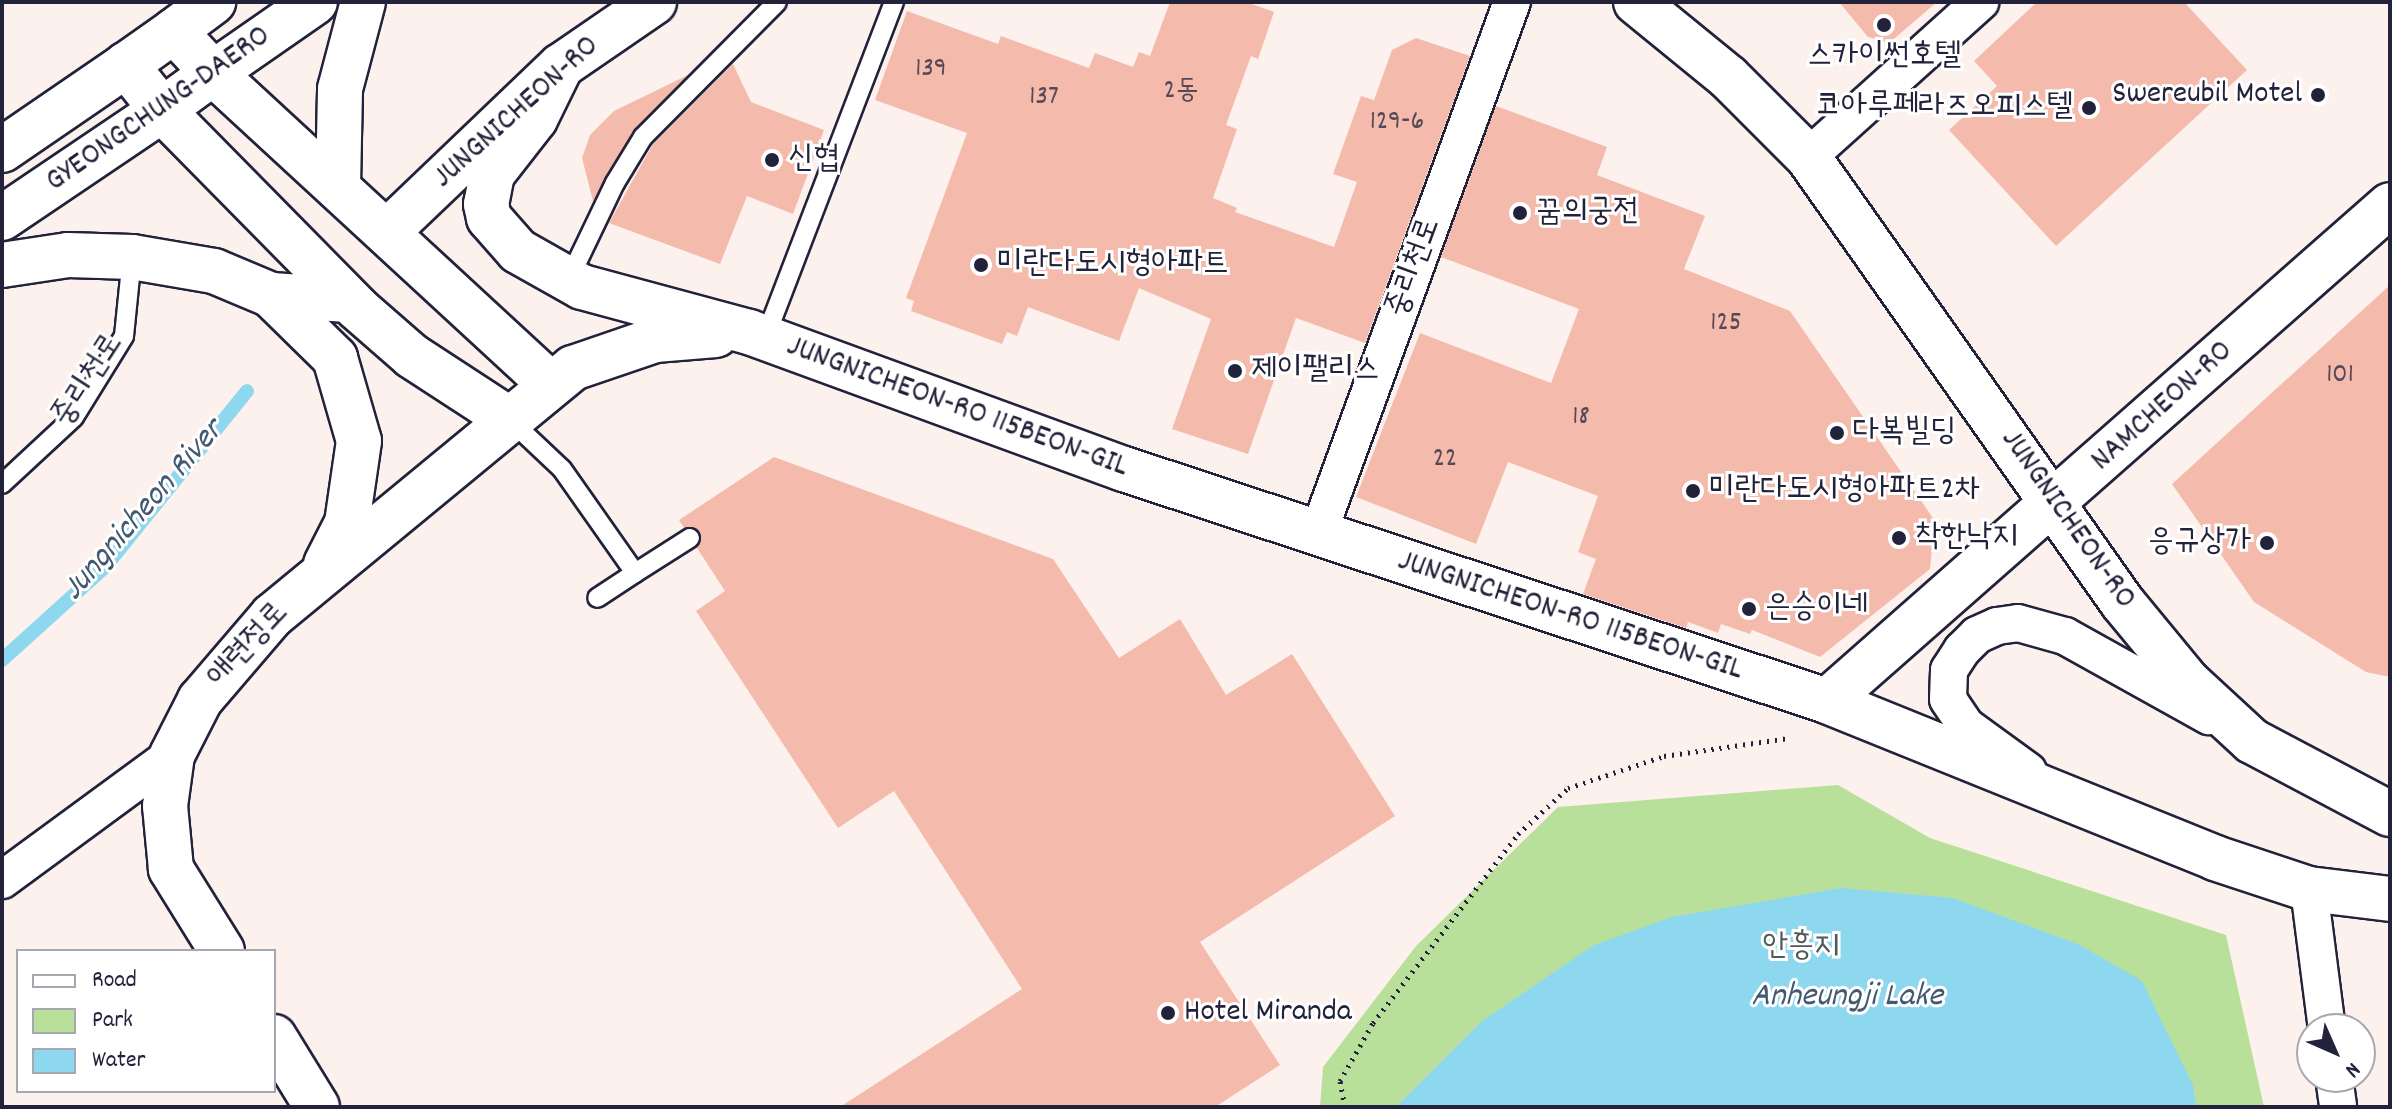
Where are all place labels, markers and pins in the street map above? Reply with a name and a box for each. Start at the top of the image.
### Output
marker: 스카이썬호텔 [1875,16,1893,34]
place label: 스카이썬호텔 [1807,38,1961,76]
place label: Swereubil Motel [2112,76,2302,114]
marker: Swereubil Motel [2309,86,2327,104]
place label: 코아루페라즈오피스텔 [1816,89,2073,127]
marker: 코아루페라즈오피스텔 [2080,99,2098,117]
place label: 신협 [788,141,840,179]
marker: 신협 [763,151,781,169]
place label: 꿈의궁전 [1536,194,1639,232]
marker: 꿈의궁전 [1511,204,1529,222]
place label: 미란다도시형아파트 [997,246,1229,284]
marker: 미란다도시형아파트 [972,256,990,274]
place label: 제이팰리스 [1251,352,1380,390]
marker: 제이팰리스 [1226,362,1244,380]
place label: 다복빌딩 [1853,414,1956,452]
marker: 다복빌딩 [1828,424,1846,442]
place label: 미란다도시형아파트2차 [1709,472,1980,510]
marker: 미란다도시형아파트2차 [1684,482,1702,500]
place label: 착한낙지 [1915,519,2018,557]
place label: 응규상가 [2148,524,2251,562]
marker: 착한낙지 [1890,529,1908,547]
marker: 응규상가 [2258,534,2276,552]
place label: 은승이네 [1765,590,1868,628]
marker: 은승이네 [1740,600,1758,618]
place label: Hotel Miranda [1184,994,1352,1032]
marker: Hotel Miranda [1159,1004,1177,1022]

